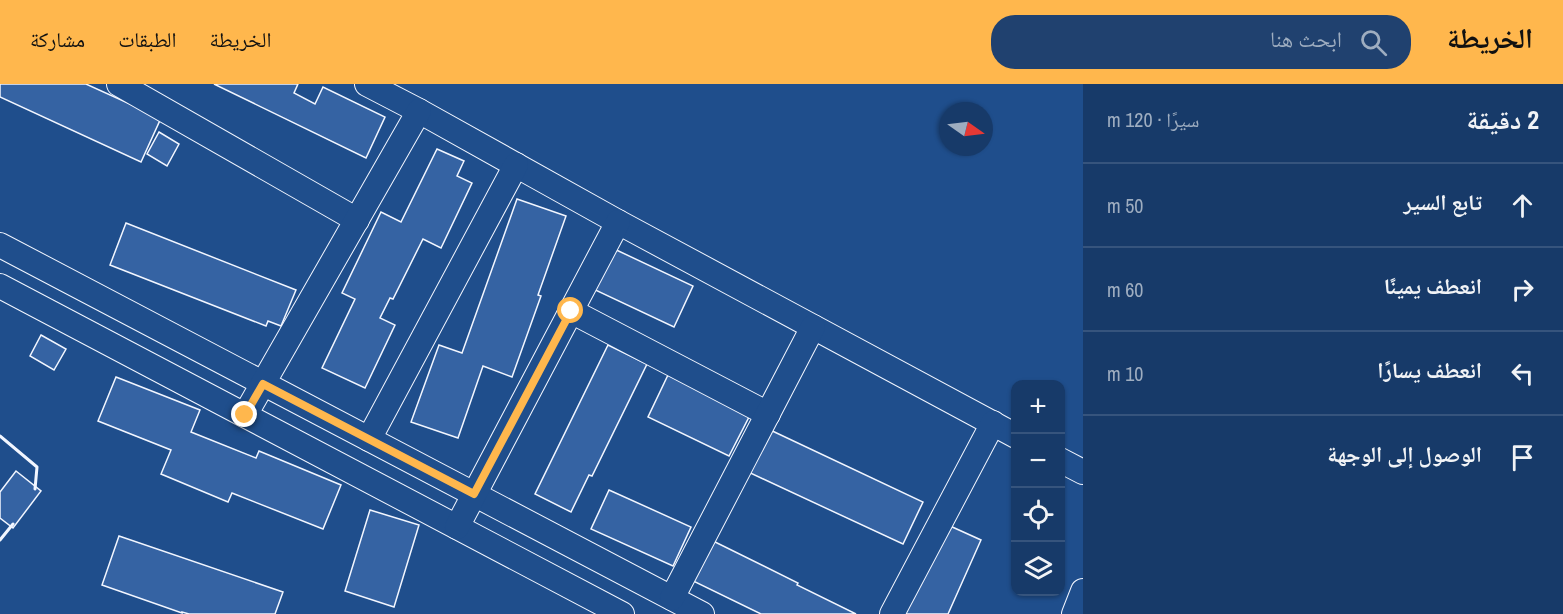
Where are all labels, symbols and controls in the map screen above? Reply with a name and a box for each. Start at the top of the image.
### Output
search box [991,15,1411,69]
text: الخريطة [1447,19,1533,57]
text: ابحث هنا [1270,24,1342,54]
text: مشاركة [30,25,85,54]
text: الطبقات [118,25,177,54]
text: الخريطة [210,25,271,54]
icon: search [1357,26,1390,59]
north arrow [939,102,993,156]
text: 2 دقيقة [1467,102,1539,137]
text: سيرًا · 120 m [1107,106,1200,133]
text: تابع السير [1404,187,1482,217]
icon: ahead [1506,189,1539,222]
text: 50 m [1107,192,1143,219]
text: انعطف يمينًا [1384,271,1482,301]
icon: right [1506,273,1539,306]
text: 60 m [1107,276,1143,303]
route start [557,297,583,323]
text: انعطف يسارًا [1377,355,1482,385]
icon: left [1506,357,1539,390]
text: 10 m [1107,360,1143,387]
map controls [1011,380,1065,596]
button: + [1011,380,1065,434]
route end [231,401,257,427]
button: − [1011,434,1065,488]
text: الوصول إلى الوجهة [1327,439,1482,469]
icon: arrive [1506,441,1539,474]
button: locate [1011,488,1065,542]
button: layers [1011,542,1065,596]

